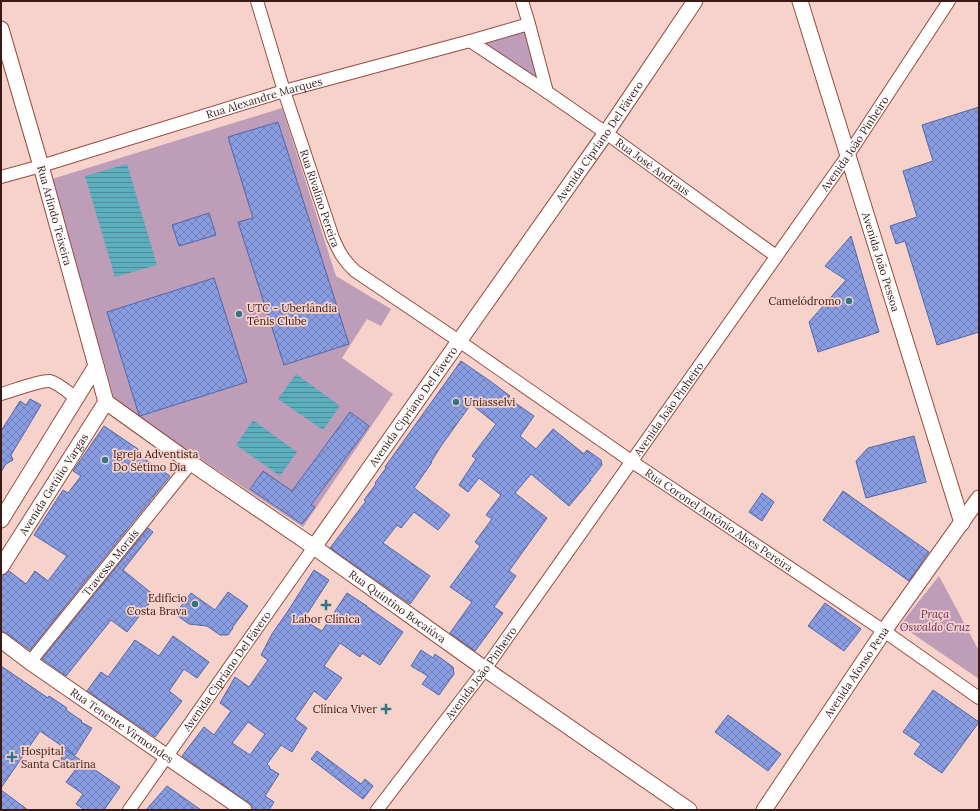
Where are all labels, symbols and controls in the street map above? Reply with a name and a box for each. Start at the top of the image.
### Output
street label: Rua Alexandre Marques [204,74,324,122]
street label: Avenida Cipríano Del Fávero [552,78,646,205]
street label: Avenida João Pinheiro [817,93,892,195]
street label: Rua José Andraus [613,135,693,199]
street label: Rua Rivalino Pereira [297,148,343,250]
street label: Rua Arlindo Teixeira [34,164,75,267]
street label: Avenida João Pessoa [859,209,903,314]
place label: Camelódromo [768,294,841,308]
marker: Camelódromo [844,296,854,306]
place label: UTC - Uberlândia Tênis Clube [247,301,338,328]
marker: UTC - Uberlândia Tênis Clube [234,309,244,319]
street label: Avenida Cipríano Del Fávero [365,344,460,470]
street label: Avenida João Pinheiro [630,359,707,459]
place label: Uniasselvi [464,395,515,409]
marker: Uniasselvi [451,397,461,407]
street label: Avenida Getúlio Vargas [16,431,91,539]
place label: Igreja Adventista Do Sétimo Dia [113,447,199,474]
marker: Igreja Adventista Do Sétimo Dia [100,455,110,465]
street label: Rua Coronel Antônio Alves Pereira [642,465,796,575]
street label: Travessa Morais [79,526,142,599]
street label: Rua Quintino Bocaiúva [346,567,449,646]
place label: Edifício Costa Brava [127,591,187,618]
marker: Edifício Costa Brava [190,599,200,609]
marker: Labor Clínica [320,599,332,611]
park label: Praça Oswaldo Cruz [900,607,970,634]
street label: Avenida Cipríano Del Fávero [179,608,274,735]
place label: Labor Clínica [292,612,360,626]
street label: Avenida João Pinheiro [441,624,520,723]
street label: Avenida Afonso Pena [821,624,892,721]
street label: Rua Tenente Virmondes [67,685,176,766]
place label: Clínica Viver [313,702,377,716]
marker: Clínica Viver [380,703,392,715]
place label: Hospital Santa Catarina [21,744,96,771]
marker: Hospital Santa Catarina [6,751,18,763]

